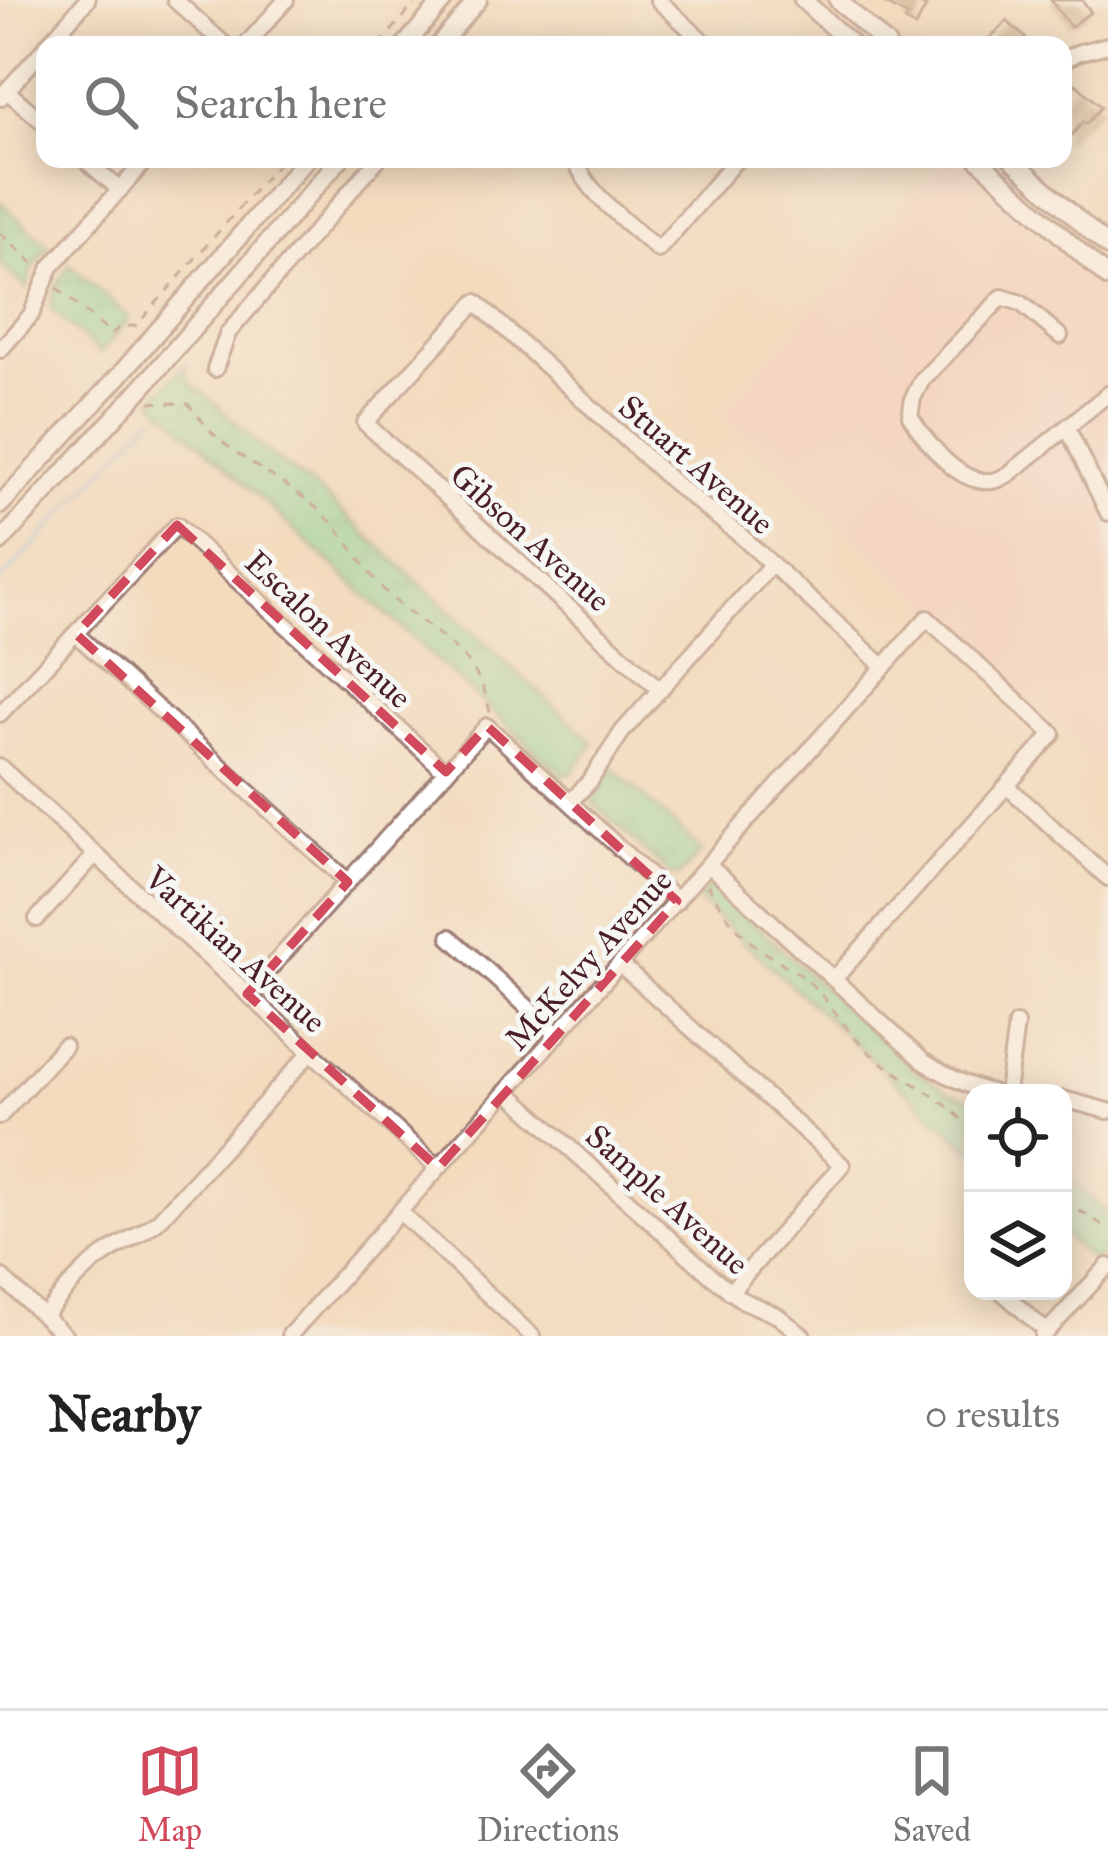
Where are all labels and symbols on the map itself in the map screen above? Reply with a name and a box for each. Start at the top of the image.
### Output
street label: Stuart Avenue [611,387,782,543]
street label: Gibson Avenue [442,455,619,620]
street label: Escalon Avenue [237,542,420,717]
street label: Vartikian Avenue [136,857,334,1042]
street label: McKelvy Avenue [497,861,681,1059]
street label: Sample Avenue [578,1116,757,1283]

